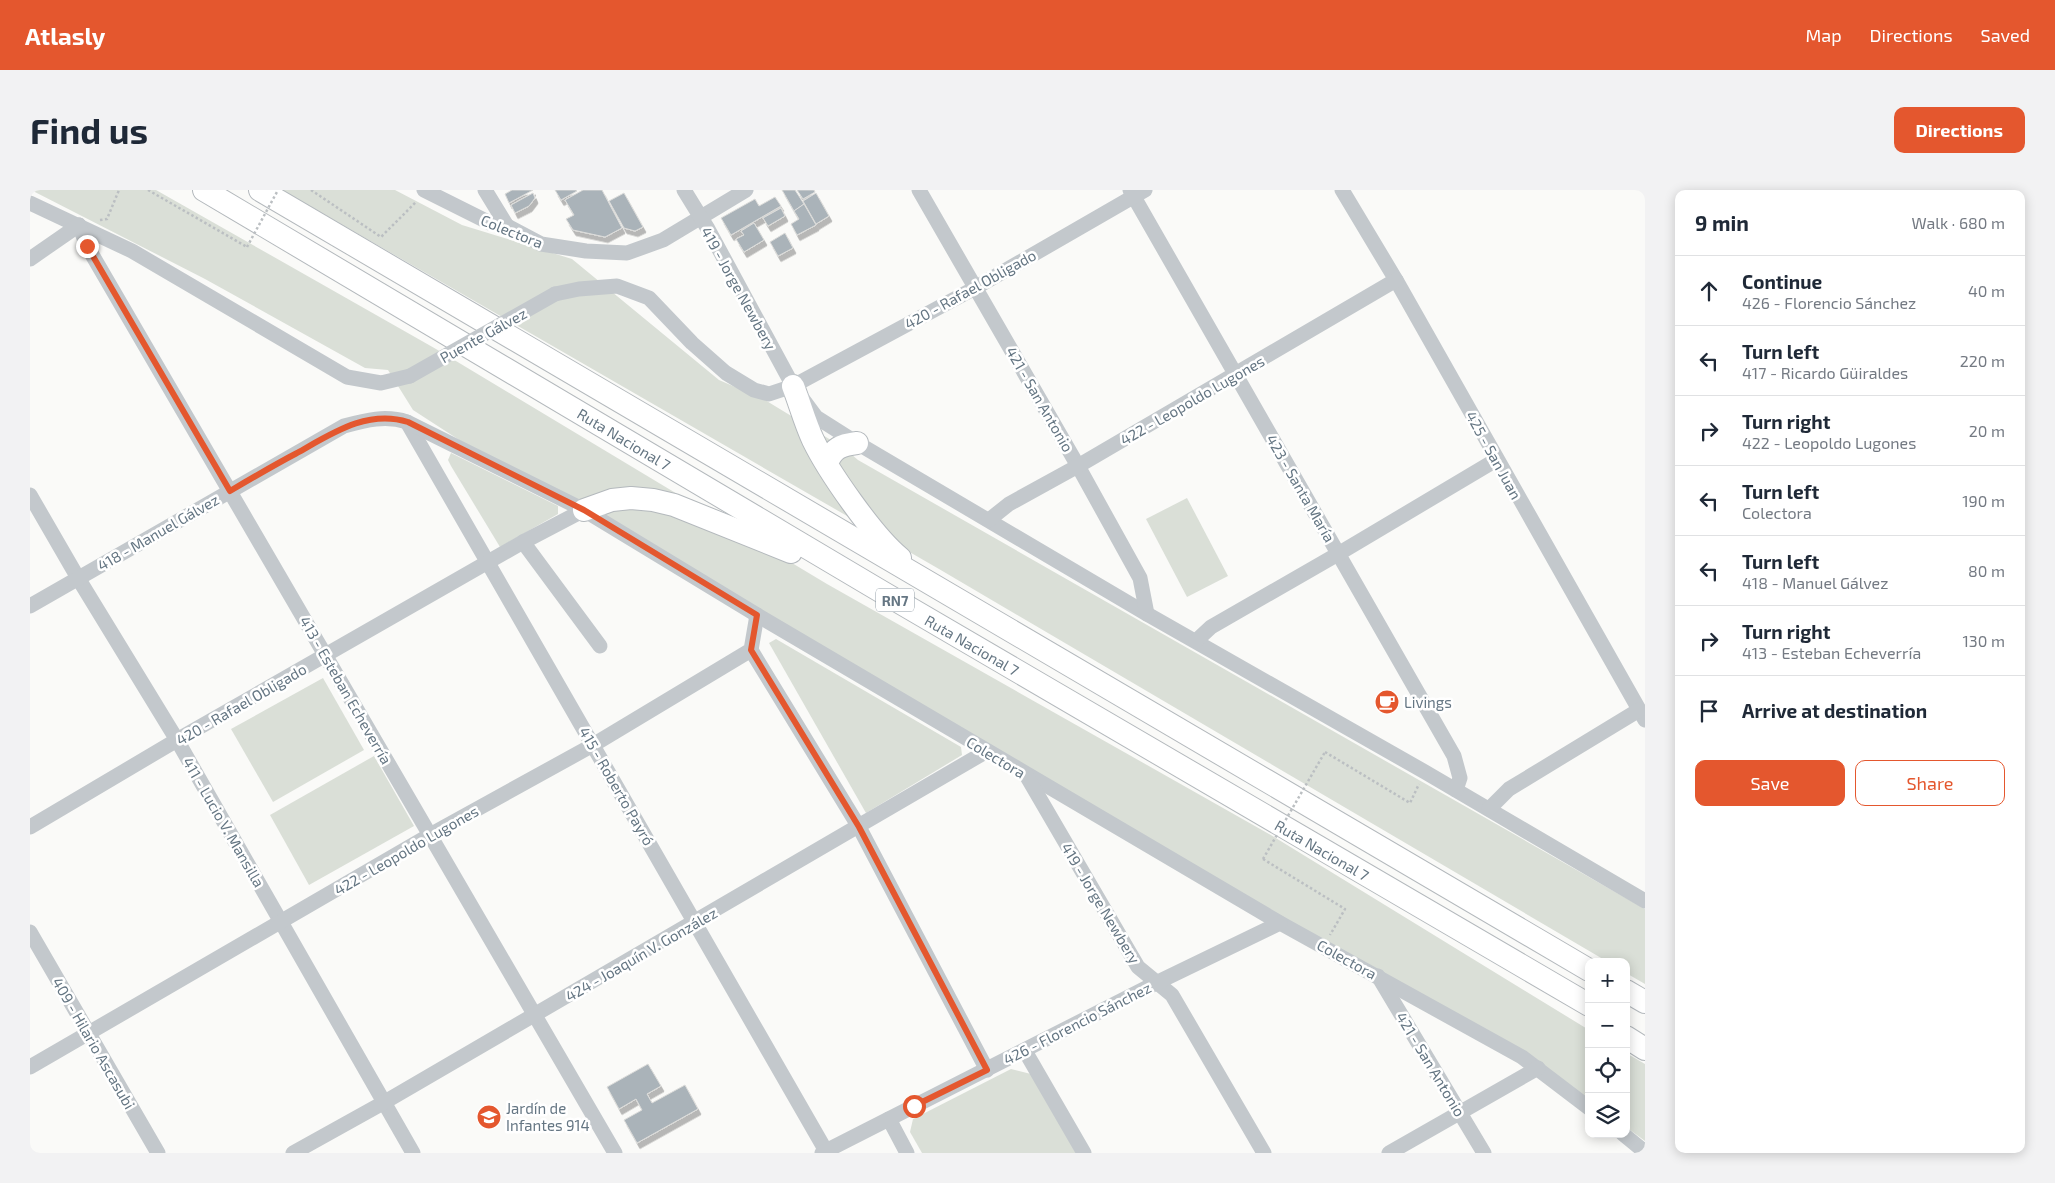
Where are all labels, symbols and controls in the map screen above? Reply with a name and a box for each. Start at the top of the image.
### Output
text: Atlasly [25,21,105,50]
text: Map [1805,24,1842,46]
text: Directions [1870,24,1953,46]
text: Saved [1981,24,2030,46]
button: Directions [1894,107,2025,153]
text: Find us [30,109,148,151]
street label: Colectora [478,210,546,252]
text: 9 min [1695,210,1749,235]
text: Walk · 680 m [1911,213,2005,232]
street label: 419 - Jorge Newbery [698,223,780,353]
route end [76,235,99,258]
street label: 420 - Rafael Obligado [901,245,1039,333]
text: Continue [1742,270,1822,293]
icon: ahead [1695,277,1723,305]
text: 40 m [1968,281,2005,300]
text: 426 - Florencio Sánchez [1742,293,1916,312]
street label: Puente Gálvez [436,304,530,366]
text: Turn left [1742,340,1819,363]
street label: 421 - San Antonio [1003,343,1077,455]
icon: left [1695,347,1723,375]
street label: 422 - Leopoldo Lugones [1117,351,1267,449]
text: 220 m [1960,351,2005,370]
text: 417 - Ricardo Güiraldes [1742,363,1908,382]
street label: Ruta Nacional 7 [574,404,674,474]
street label: 425 - San Juan [1462,408,1526,502]
text: Turn right [1742,410,1830,433]
icon: right [1695,417,1723,445]
text: 20 m [1969,421,2005,440]
street label: 423 - Santa María [1263,431,1339,545]
text: 422 - Leopoldo Lugones [1742,433,1916,452]
text: Turn left [1742,480,1819,503]
icon: left [1695,487,1723,515]
street label: 418 - Manuel Gálvez [94,490,222,574]
text: 190 m [1962,491,2005,510]
text: Colectora [1742,503,1812,522]
text: Turn left [1742,550,1819,573]
icon: left [1695,557,1723,585]
text: 80 m [1968,561,2005,580]
text: 418 - Manuel Gálvez [1742,573,1888,592]
road number: RN7 [876,588,914,612]
street label: Ruta Nacional 7 [922,611,1022,679]
street label: 413 - Esteban Echeverría [296,613,396,767]
text: Turn right [1742,620,1830,643]
icon: right [1695,627,1723,655]
text: 130 m [1963,631,2005,650]
text: 413 - Esteban Echeverría [1742,643,1921,662]
street label: 420 - Rafael Obligado [173,659,309,749]
cafe icon: Livings [1374,689,1400,715]
place label: Livings [1404,693,1452,711]
icon: arrive [1695,697,1723,725]
text: Arrive at destination [1742,699,1927,722]
street label: 415 - Roberto Payró [576,724,658,848]
street label: Colectora [963,732,1029,782]
street label: 411 - Lucio V. Mansilla [179,754,269,890]
button: Save [1695,760,1845,806]
button: Share [1855,760,2005,806]
street label: 422 - Leopoldo Lugones [331,801,481,899]
street label: Ruta Nacional 7 [1272,816,1372,884]
street label: 419 - Jorge Newbery [1058,839,1144,967]
street label: 424 - Joaquín V. González [562,903,720,1005]
street label: Colectora [1314,935,1380,983]
map controls [1585,958,1630,1138]
button: + [1585,958,1630,1003]
street label: 409 - Hilario Ascasubi [49,974,139,1112]
street label: 426 - Florencio Sánchez [1000,978,1154,1068]
button: − [1585,1003,1630,1048]
street label: 421 - San Antonio [1393,1009,1469,1119]
button: locate [1585,1048,1630,1093]
button: layers [1585,1093,1630,1138]
route start [903,1095,926,1118]
place label: Jardín de Infantes 914 [506,1099,590,1134]
school or university icon: Jardín de Infantes 914 [476,1104,502,1130]

